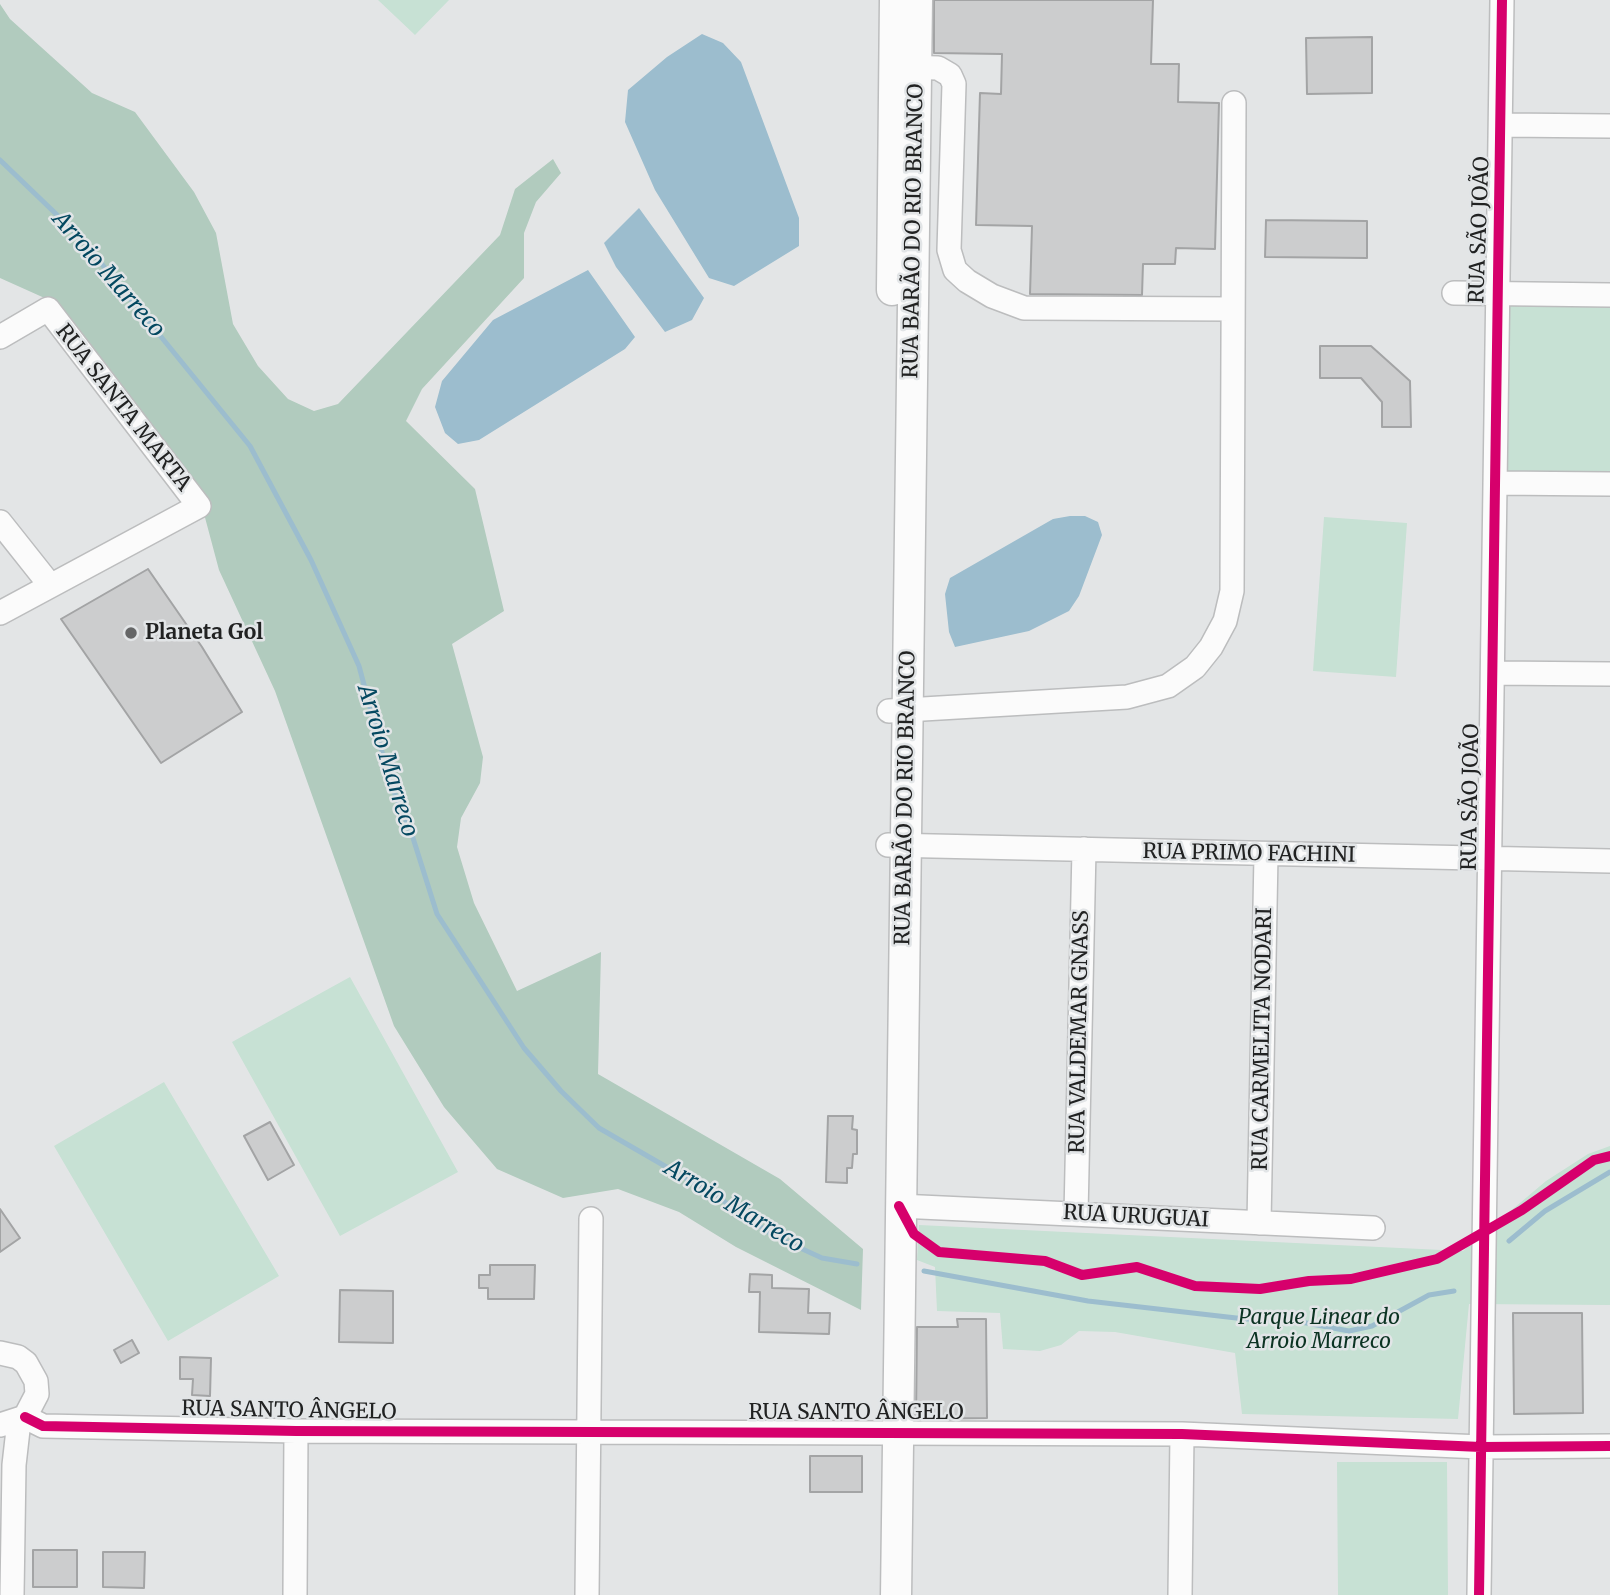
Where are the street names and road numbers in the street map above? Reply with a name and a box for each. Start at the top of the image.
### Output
street label: RUA BARÃO DO RIO BRANCO [899,83,929,379]
street label: RUA SÃO JOÃO [1465,156,1495,304]
street label: RUA SANTA MARTA [50,320,196,496]
street label: RUA BARÃO DO RIO BRANCO [891,650,921,946]
street label: RUA SÃO JOÃO [1457,723,1485,871]
street label: RUA PRIMO FACHINI [1142,840,1356,868]
street label: RUA CARMELITA NODARI [1248,907,1278,1171]
street label: RUA VALDEMAR GNASS [1065,910,1095,1154]
street label: RUA URUGUAI [1062,1201,1210,1233]
street label: RUA SANTO ÂNGELO [181,1397,397,1425]
street label: RUA SANTO ÂNGELO [748,1400,964,1426]

